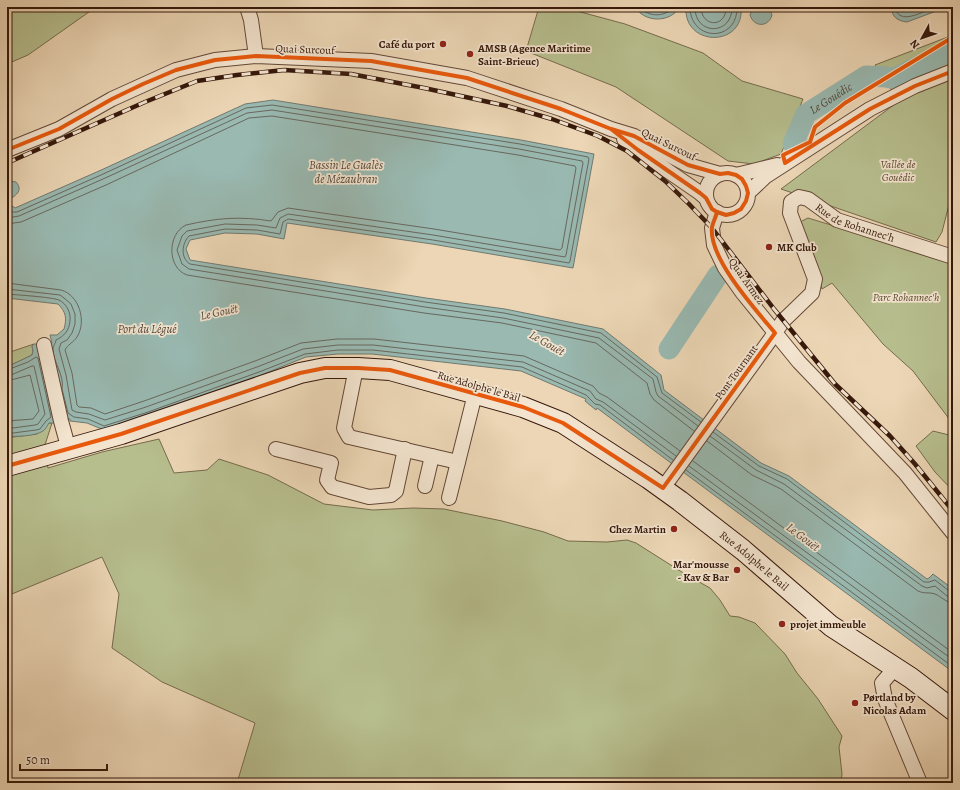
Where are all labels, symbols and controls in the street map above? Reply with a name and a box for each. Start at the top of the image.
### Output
north arrow [902,18,942,58]
text: N [906,36,923,52]
place label: Café du port [379,37,435,52]
marker: Café du port [438,39,448,49]
street label: Quai Surcouf [275,41,336,58]
place label: AMSB (Agence Maritime Saint-Brieuc) [477,41,591,69]
marker: AMSB (Agence Maritime Saint-Brieuc) [465,49,475,59]
water label: Le Gouédic [806,78,856,118]
street label: Quai Surcouf [639,125,700,165]
water label: Bassin Le Gualès de Mézaubran [309,157,383,187]
park label: Vallée de Gouédic [881,157,916,185]
street label: Rue de Rohannec'h [812,200,897,246]
place label: MK Club [777,240,817,255]
marker: MK Club [764,242,774,252]
street label: Quai Armez [725,255,768,308]
park label: Parc Rohannec'h [873,290,939,305]
water label: Le Gouët [199,300,240,324]
water label: Port du Légué [117,321,177,337]
water label: Le Gouët [527,327,568,360]
street label: Pont Tournant [711,341,762,403]
street label: Rue Adolphe le Bail [436,367,522,406]
water label: Le Gouët [783,519,823,555]
place label: Chez Martin [609,522,666,537]
marker: Chez Martin [669,524,679,534]
street label: Rue Adolphe le Bail [716,527,792,594]
place label: Mar'mousse - Kav & Bar [673,557,729,585]
marker: Mar'mousse - Kav & Bar [732,565,742,575]
place label: projet immeuble [790,617,866,632]
marker: projet immeuble [777,619,787,629]
place label: Pørtland by Nicolas Adam [863,690,926,718]
marker: Pørtland by Nicolas Adam [850,698,860,708]
scale bar [20,746,107,772]
text: 50 m [26,752,50,768]

